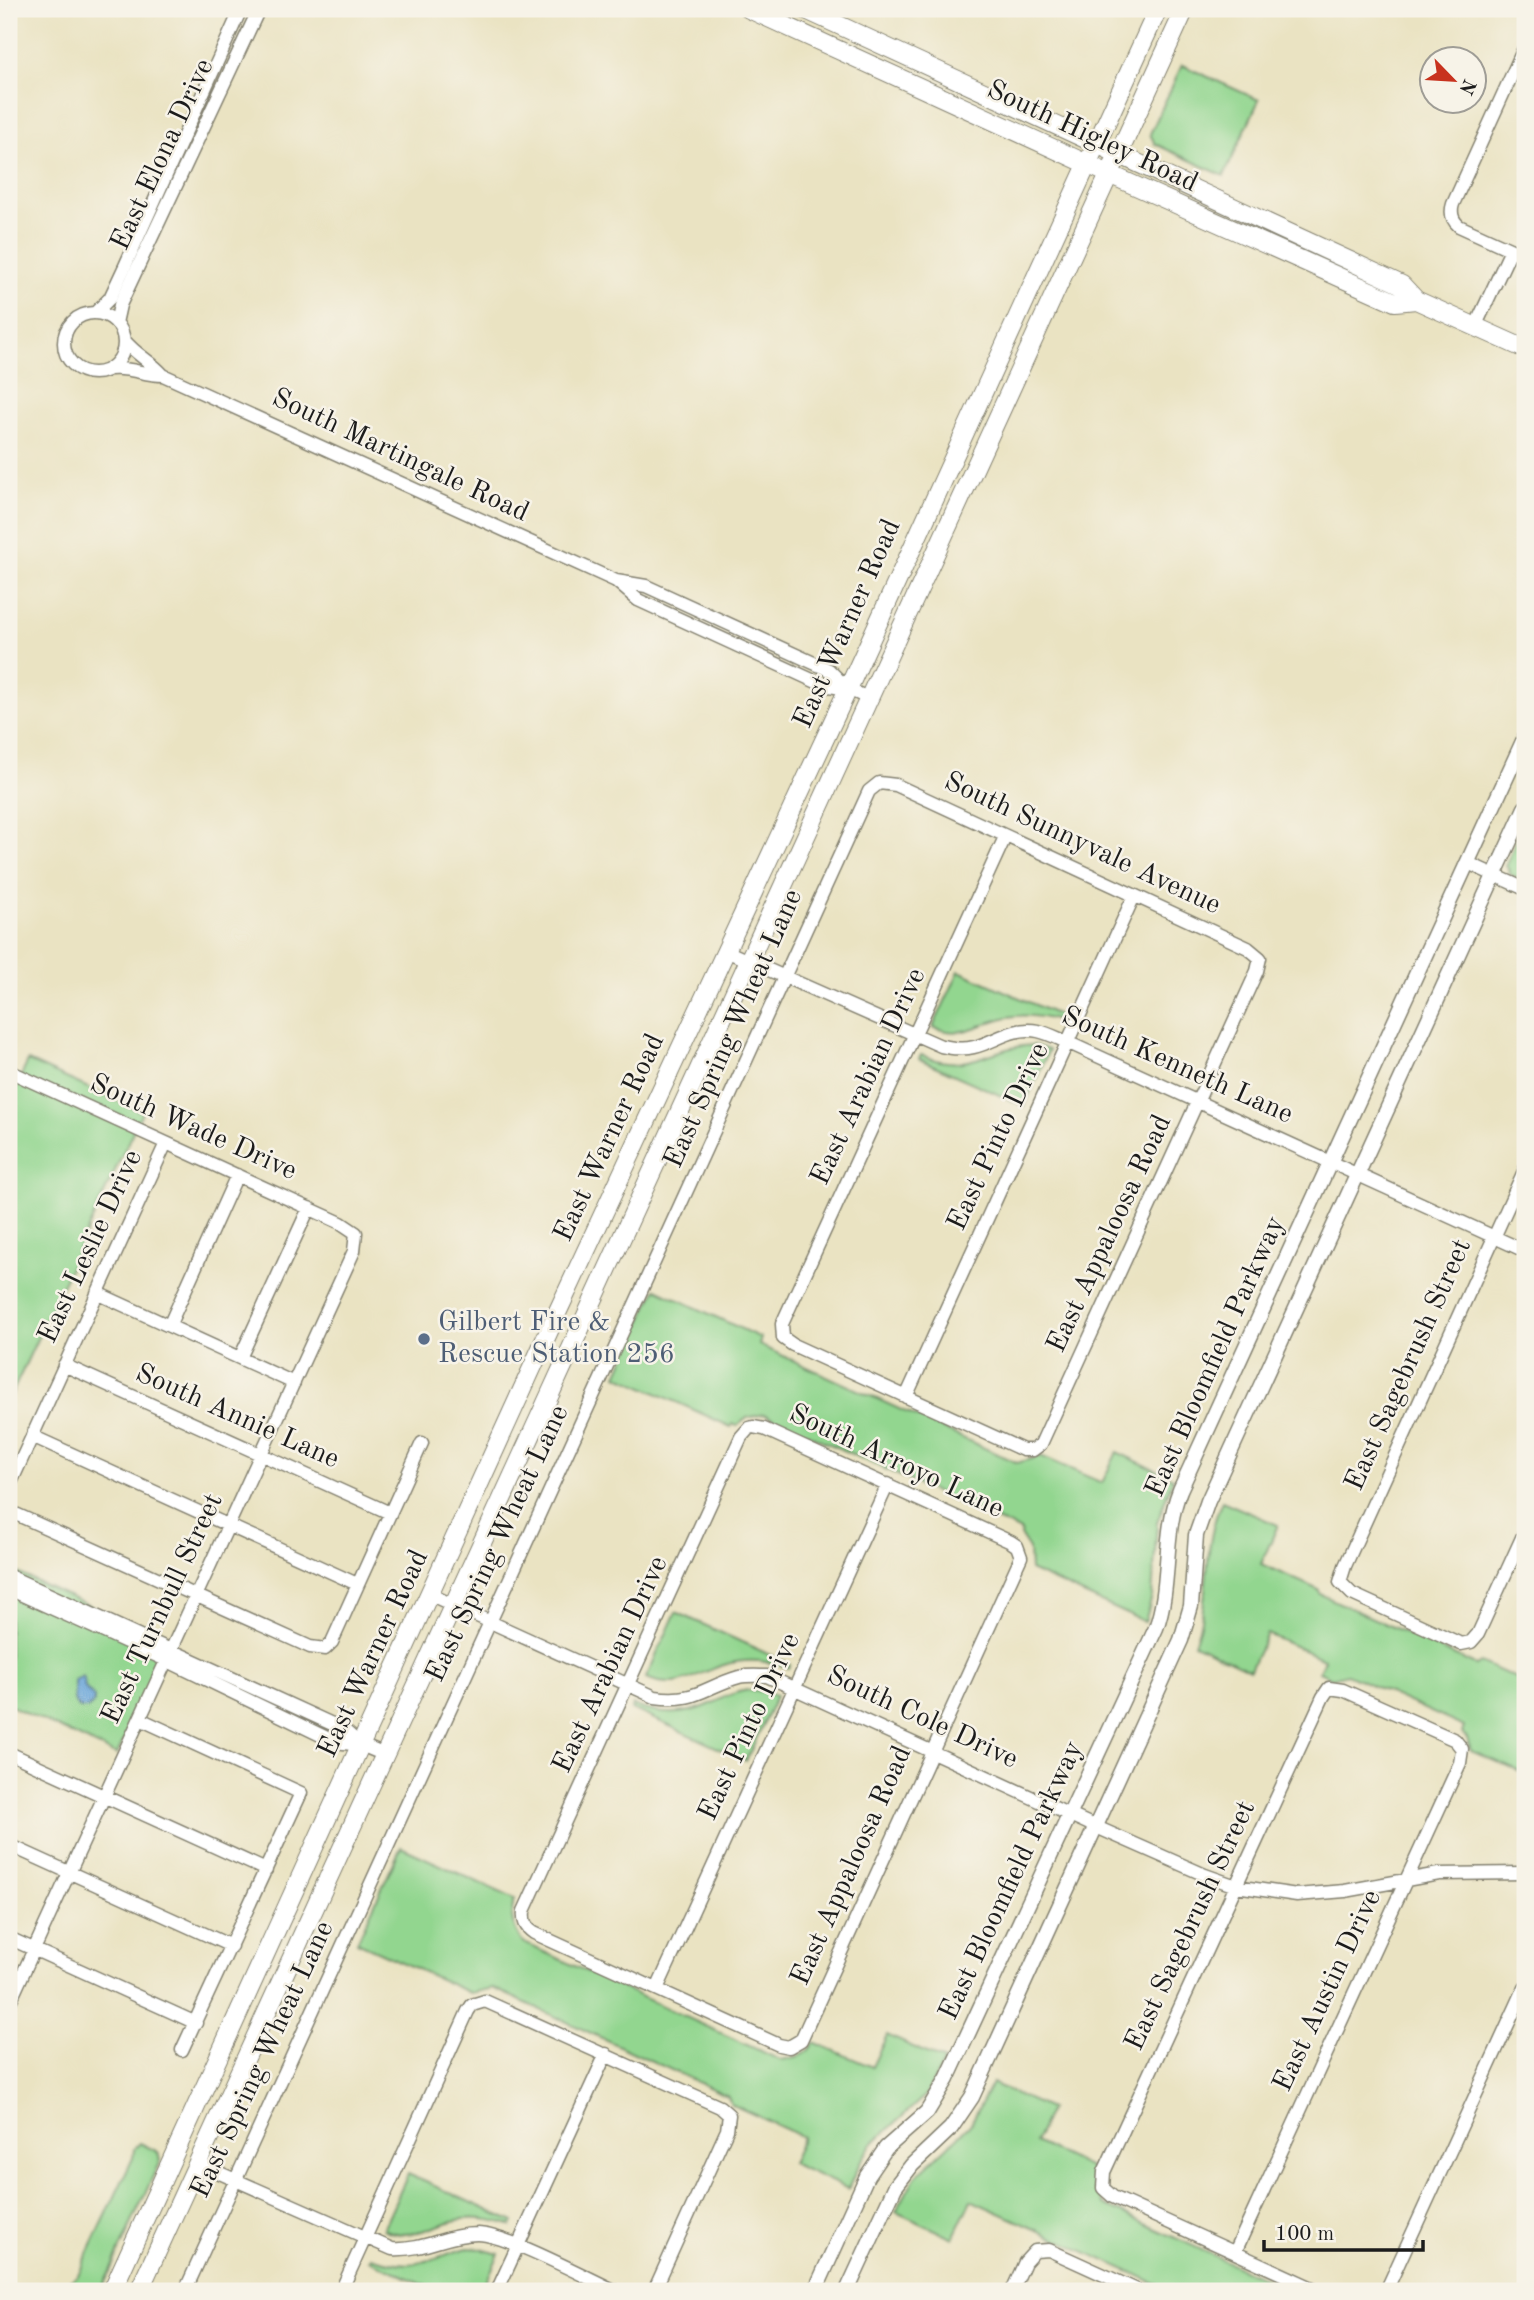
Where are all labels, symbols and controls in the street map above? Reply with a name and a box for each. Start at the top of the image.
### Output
north arrow [1418,46,1488,116]
street label: East Elona Drive [106,55,220,255]
street label: South Higley Road [982,76,1202,198]
text: N [1454,76,1478,97]
street label: South Martingale Road [267,384,533,528]
street label: East Warner Road [789,515,907,733]
street label: South Sunnyvale Avenue [939,768,1225,920]
street label: East Spring Wheat Lane [660,885,808,1173]
street label: East Arabian Drive [807,964,931,1190]
street label: South Kenneth Lane [1057,1002,1297,1130]
street label: East Warner Road [550,1030,670,1246]
street label: East Pinto Drive [943,1039,1055,1235]
street label: South Wade Drive [85,1070,301,1186]
street label: East Appaloosa Road [1043,1111,1177,1357]
street label: East Leslie Drive [34,1146,148,1348]
street label: East Bloomfield Parkway [1141,1212,1291,1502]
street label: East Sagebrush Street [1341,1235,1477,1495]
place label: Gilbert Fire & Rescue Station 256 [438,1309,675,1369]
marker: Gilbert Fire & Rescue Station 256 [416,1331,432,1347]
street label: South Annie Lane [131,1360,343,1474]
street label: South Arroyo Lane [784,1400,1008,1524]
street label: East Spring Wheat Lane [421,1401,575,1687]
street label: East Turnbull Street [97,1489,229,1729]
street label: East Warner Road [314,1546,434,1762]
street label: East Arabian Drive [549,1552,673,1778]
street label: East Pinto Drive [694,1629,806,1825]
street label: South Cole Drive [822,1662,1022,1774]
street label: East Bloomfield Parkway [935,1737,1089,2025]
street label: East Appaloosa Road [787,1742,917,1990]
street label: East Sagebrush Street [1121,1797,1261,2055]
street label: East Austin Drive [1269,1886,1387,2096]
street label: East Spring Wheat Lane [186,1917,340,2203]
scale bar [1264,2209,1424,2253]
text: 100 m [1275,2224,1334,2245]

